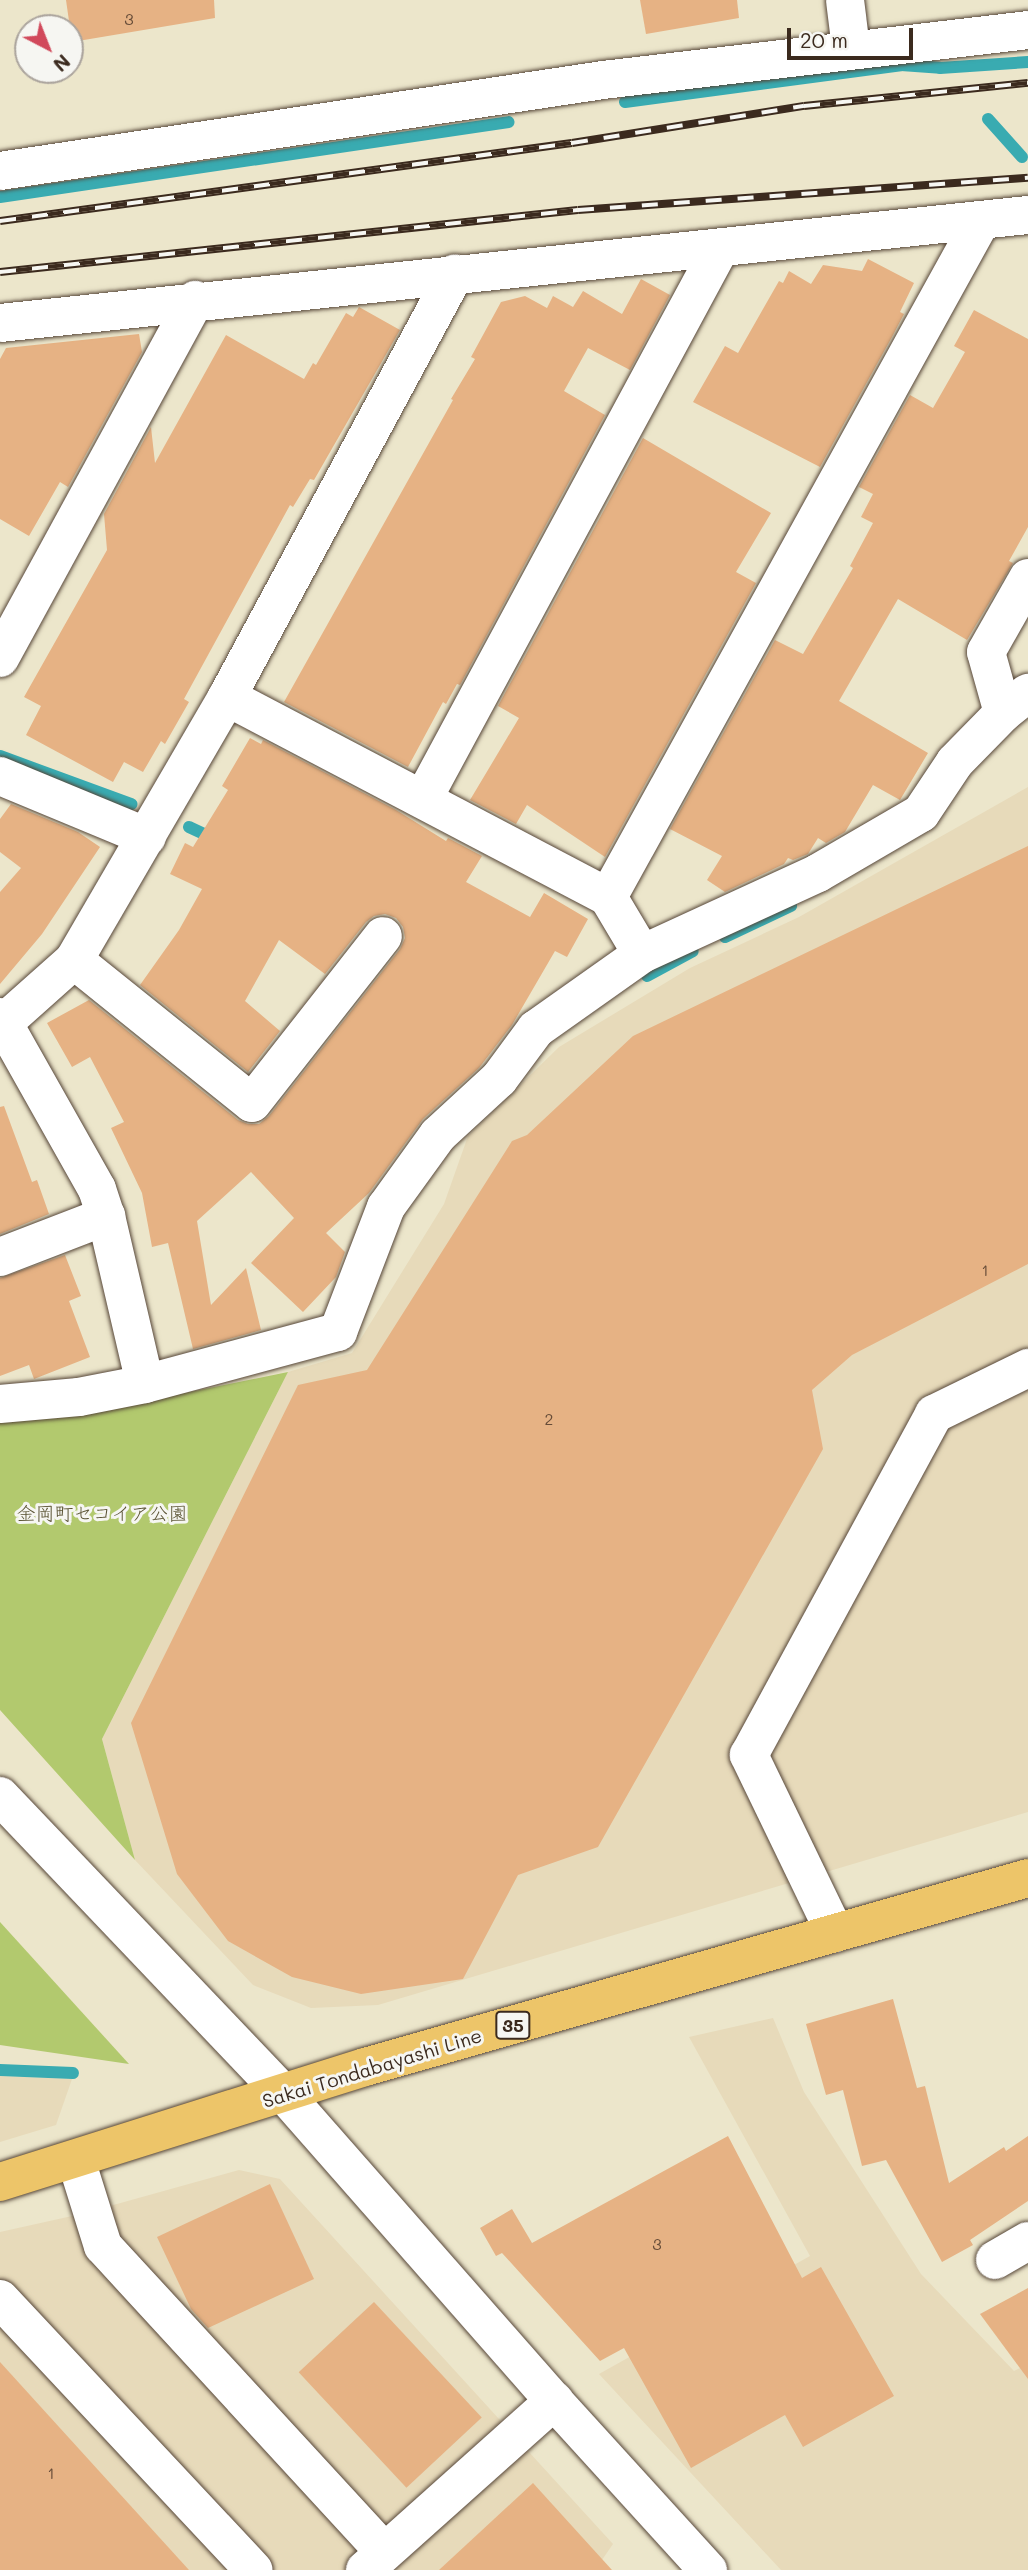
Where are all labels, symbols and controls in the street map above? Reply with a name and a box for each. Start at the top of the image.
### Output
house number: 3 [124,9,134,29]
north arrow [14,14,84,84]
scale bar [790,14,916,58]
text: 20 m [800,26,848,53]
text: N [48,49,76,78]
house number: 1 [981,1260,989,1280]
house number: 2 [545,1409,553,1429]
park label: 金岡町セコイア公園 [17,1502,187,1524]
road number: 35 [494,2010,532,2039]
street label: Sakai Tondabayashi Line [260,2024,484,2112]
house number: 3 [652,2234,662,2254]
house number: 1 [47,2463,55,2483]

